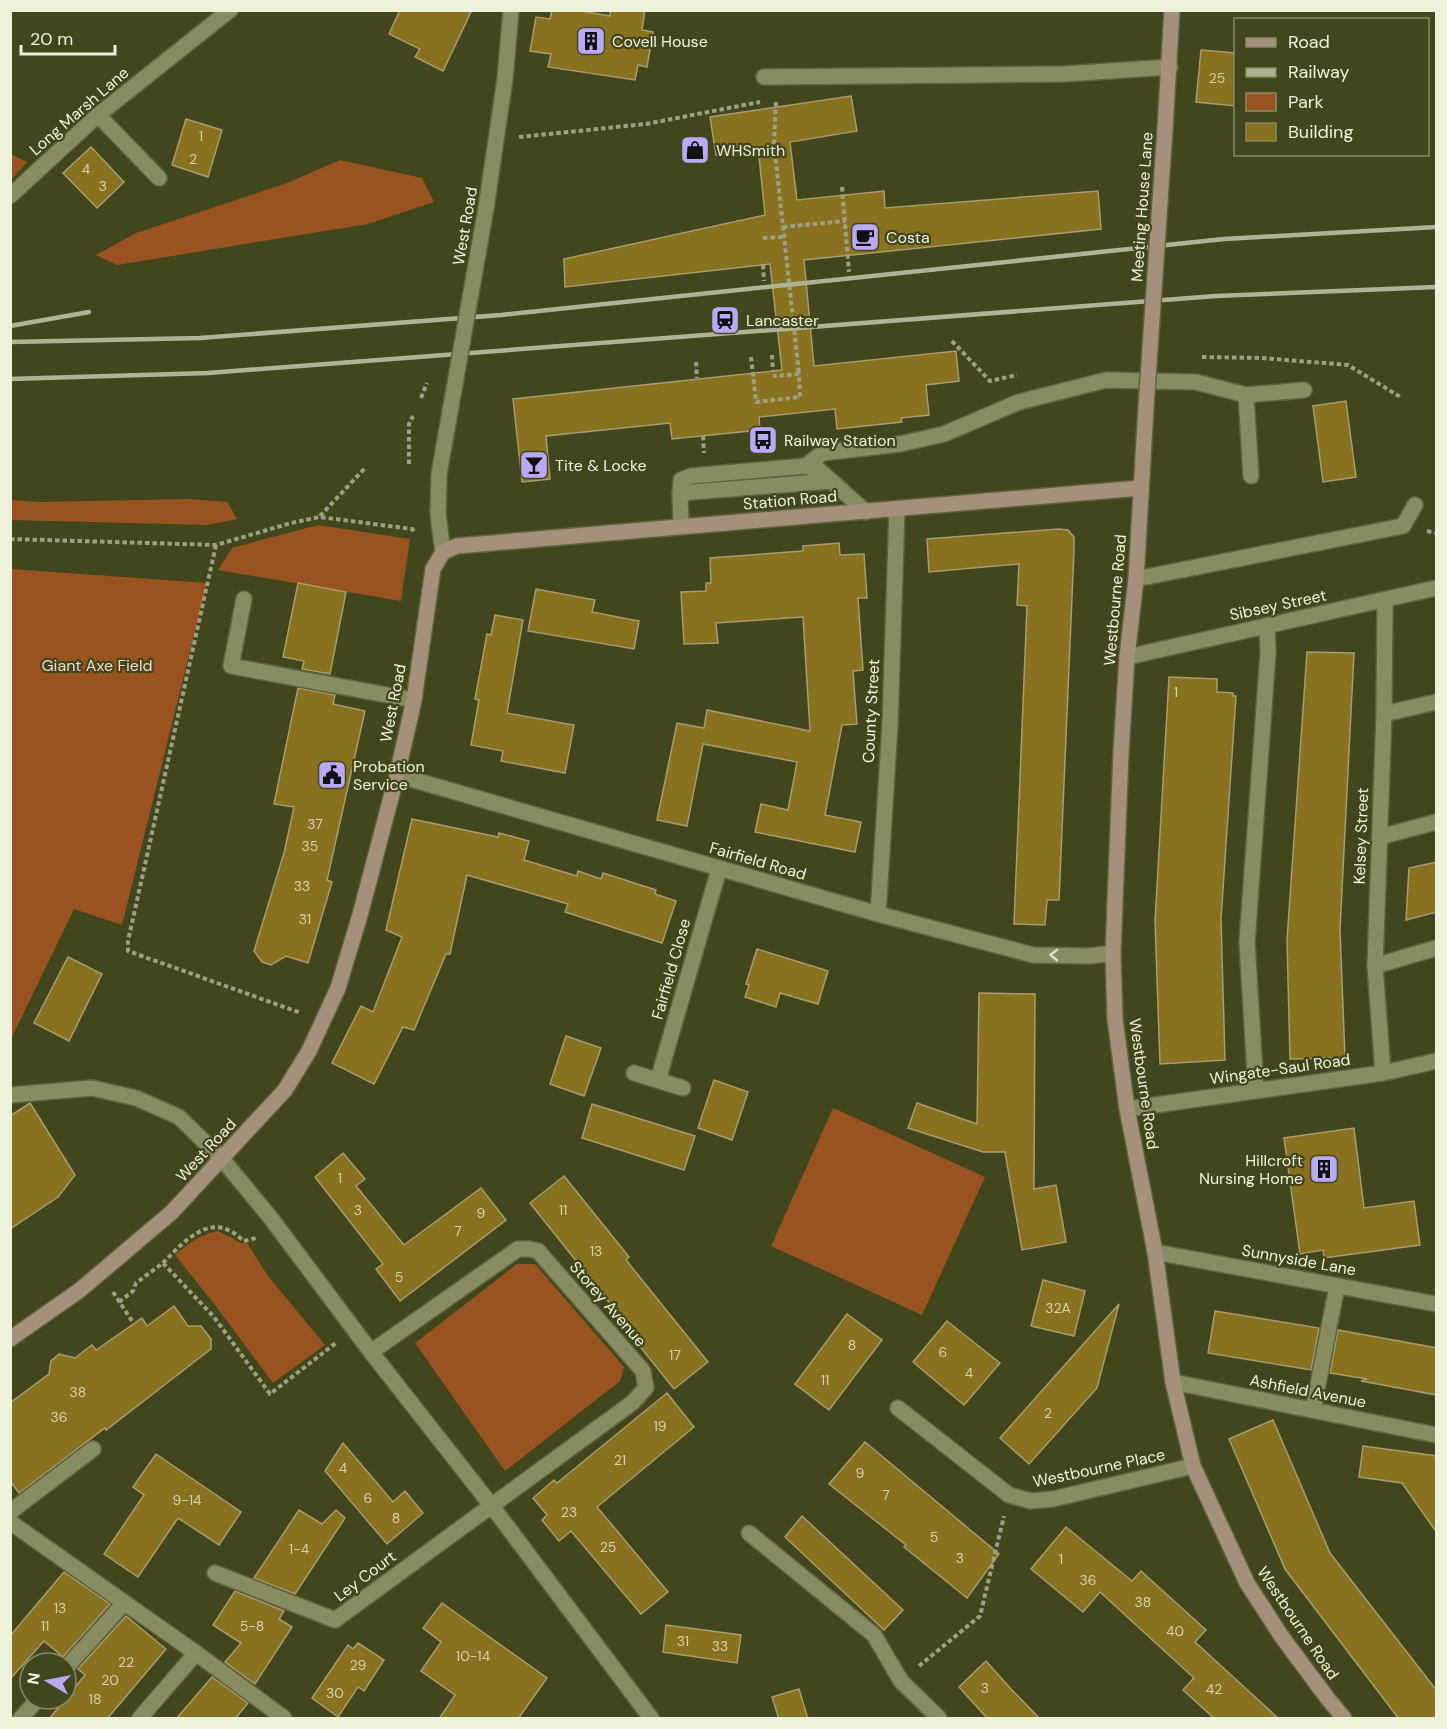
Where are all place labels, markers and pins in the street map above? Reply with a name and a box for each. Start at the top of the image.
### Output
building icon: Covell House [575,25,607,57]
place label: Covell House [612,31,708,52]
shop icon: WHSmith [679,134,711,166]
place label: WHSmith [716,140,785,161]
cafe icon: Costa [849,221,881,253]
place label: Costa [886,227,930,248]
station icon: Lancaster [709,304,741,336]
place label: Lancaster [746,310,819,331]
bus stop icon: Railway Station [747,424,779,456]
place label: Railway Station [784,430,896,451]
bar icon: Tite & Locke [518,449,550,481]
place label: Tite & Locke [555,455,647,476]
place label: Probation Service [353,756,425,795]
public building icon: Probation Service [316,759,348,791]
place label: Hillcroft Nursing Home [1199,1150,1303,1189]
building icon: Hillcroft Nursing Home [1308,1153,1340,1185]

